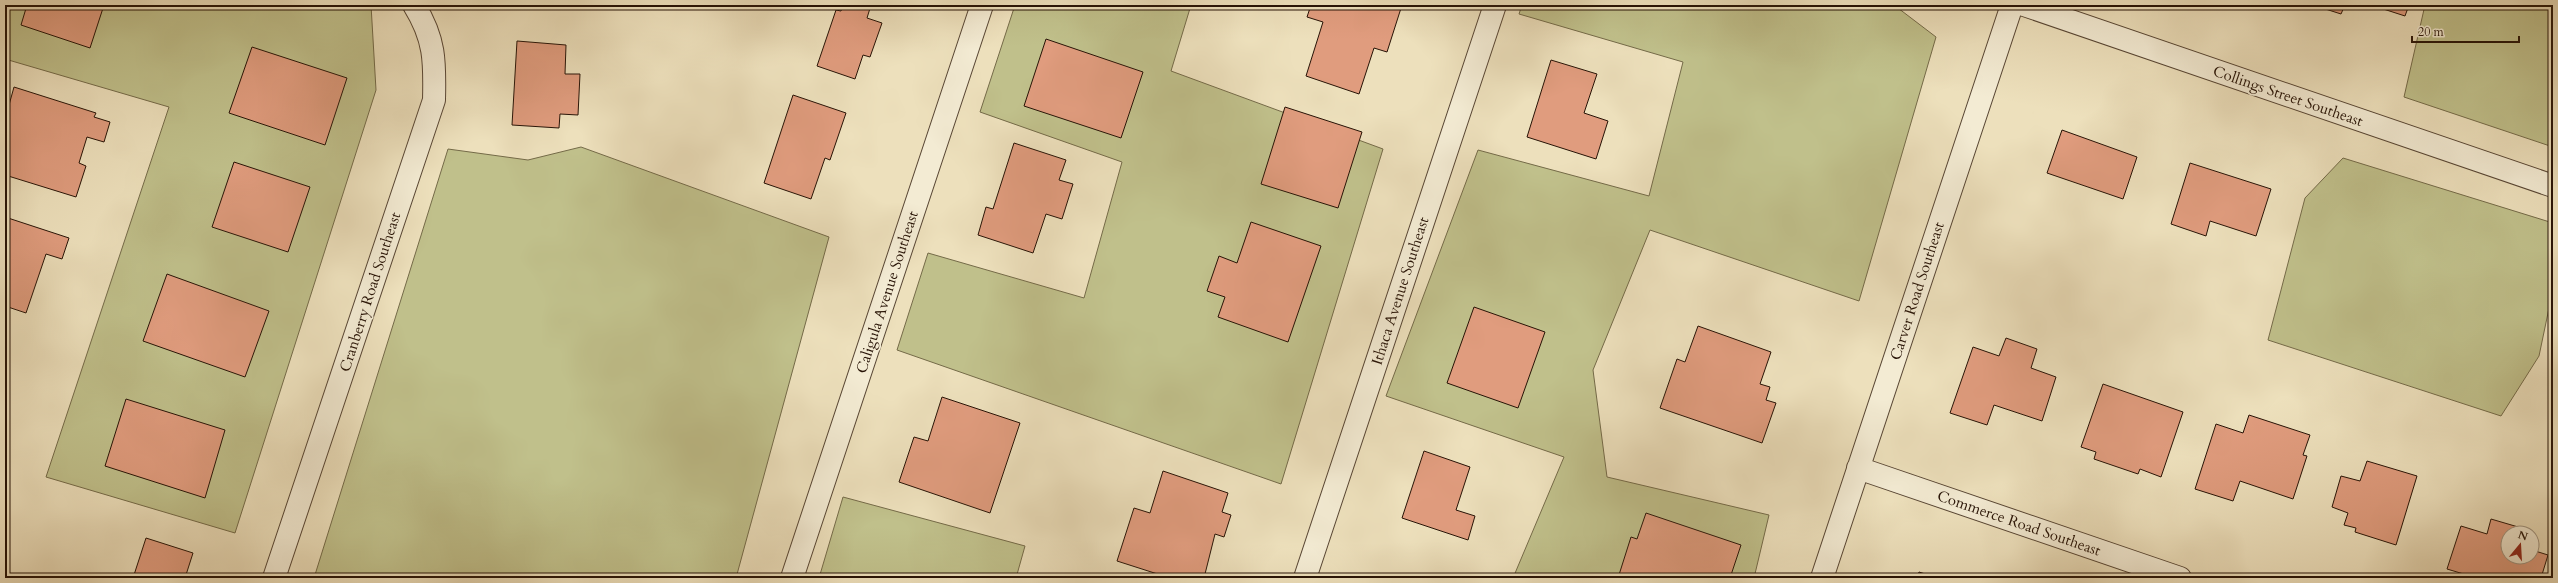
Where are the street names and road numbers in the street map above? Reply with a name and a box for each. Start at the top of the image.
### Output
street label: Collings Street Southeast [2210,61,2366,131]
street label: Caligula Avenue Southeast [851,208,923,376]
street label: Cranberry Road Southeast [335,209,405,374]
street label: Ithaca Avenue Southeast [1367,214,1433,368]
street label: Carver Road Southeast [1885,219,1949,363]
street label: Commerce Road Southeast [1935,486,2104,561]

